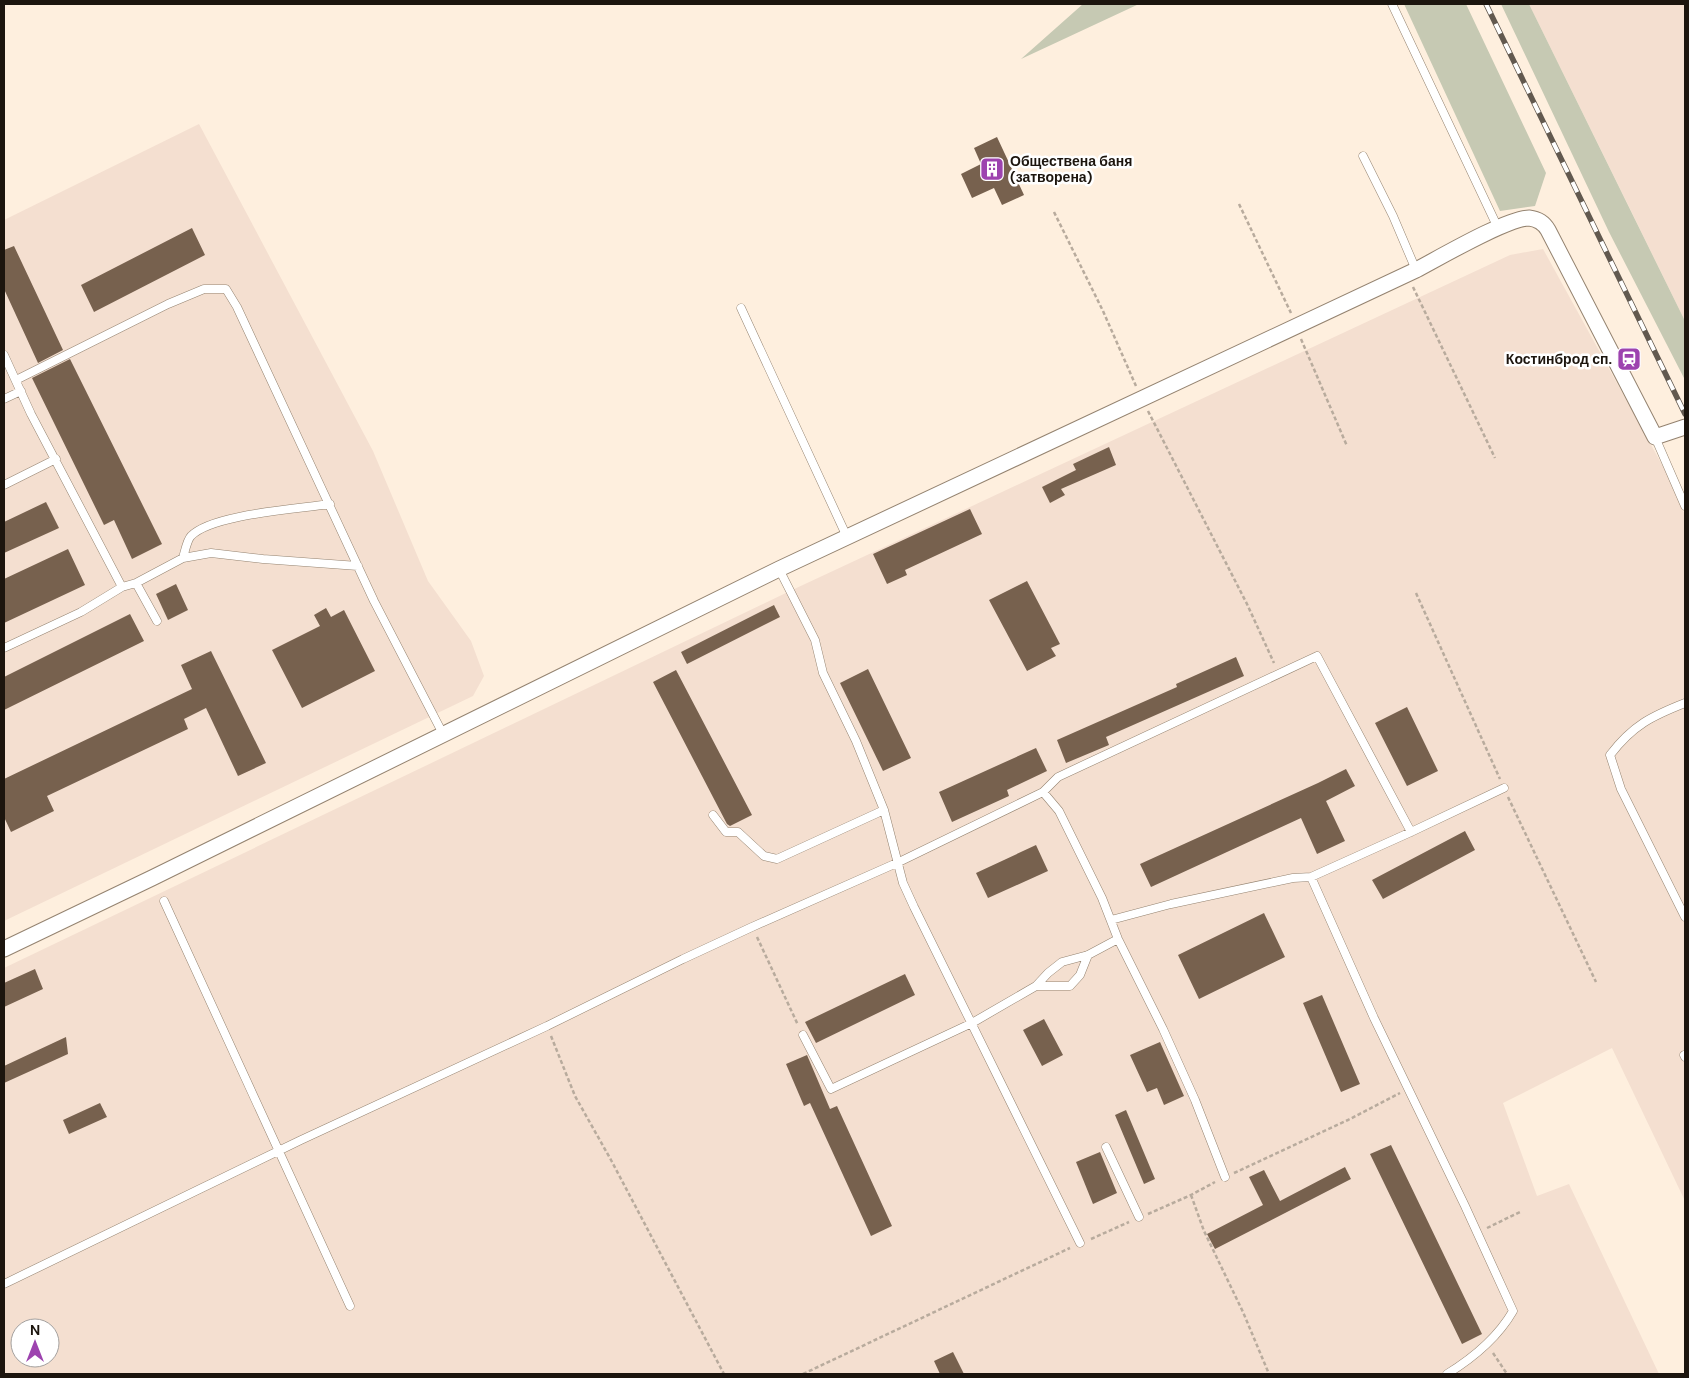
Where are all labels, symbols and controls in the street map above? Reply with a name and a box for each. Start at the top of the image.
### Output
place label: Обществена баня (затворена) [1010,152,1132,186]
building icon: Обществена баня (затворена) [979,156,1005,182]
station icon: Костинброд сп. [1616,346,1642,372]
place label: Костинброд сп. [1506,350,1612,368]
north arrow [10,1318,60,1368]
text: N [30,1321,40,1339]

